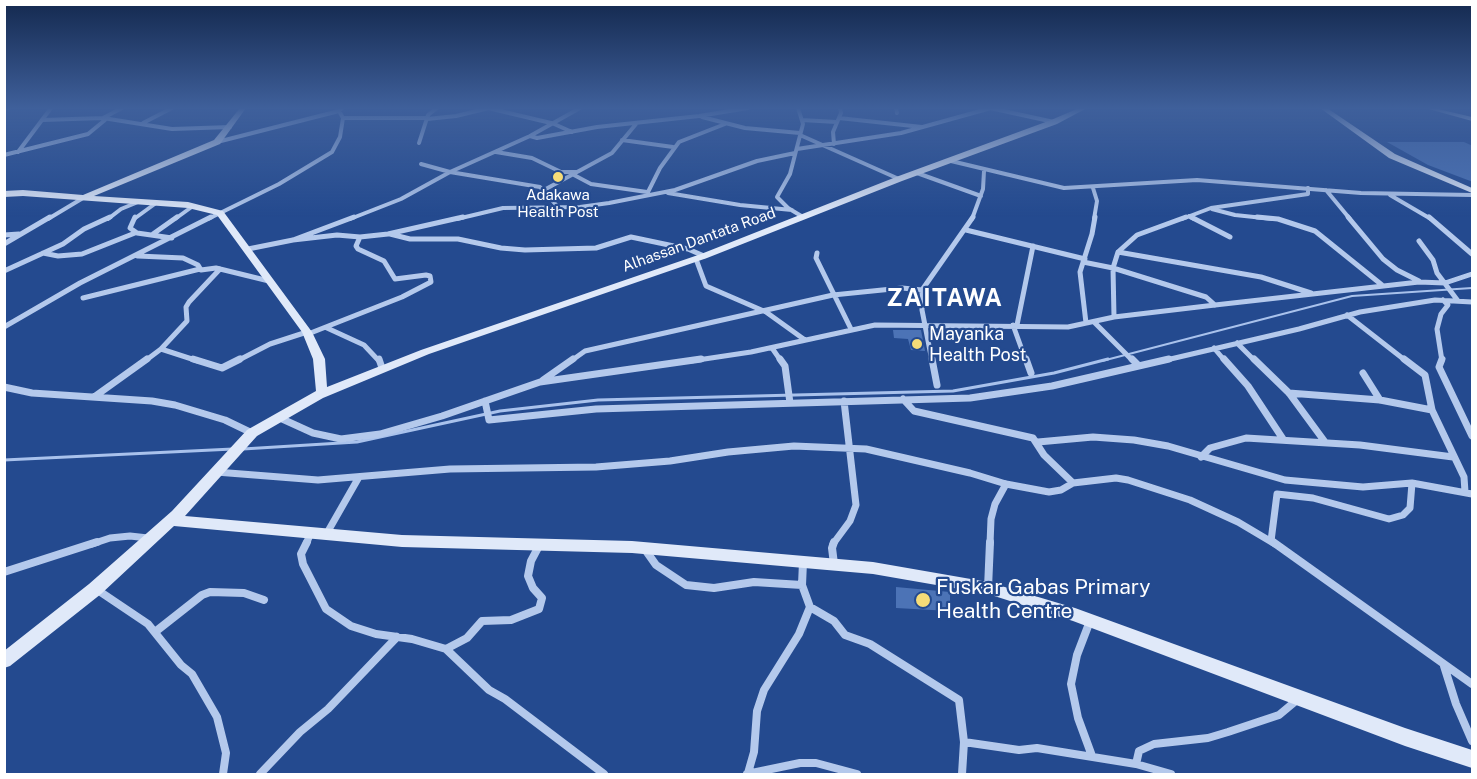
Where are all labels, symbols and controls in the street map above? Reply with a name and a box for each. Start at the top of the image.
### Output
marker: Adakawa Health Post [551,170,565,184]
place label: Adakawa Health Post [517,186,599,221]
street label: Alhassan Dantata Road [620,204,778,276]
district label: ZAITAWA [886,285,1004,313]
place label: Mayanka Health Post [929,323,1027,366]
marker: Mayanka Health Post [910,337,924,351]
place label: Fuskar Gabas Primary Health Centre [936,575,1151,625]
marker: Fuskar Gabas Primary Health Centre [914,591,932,609]

